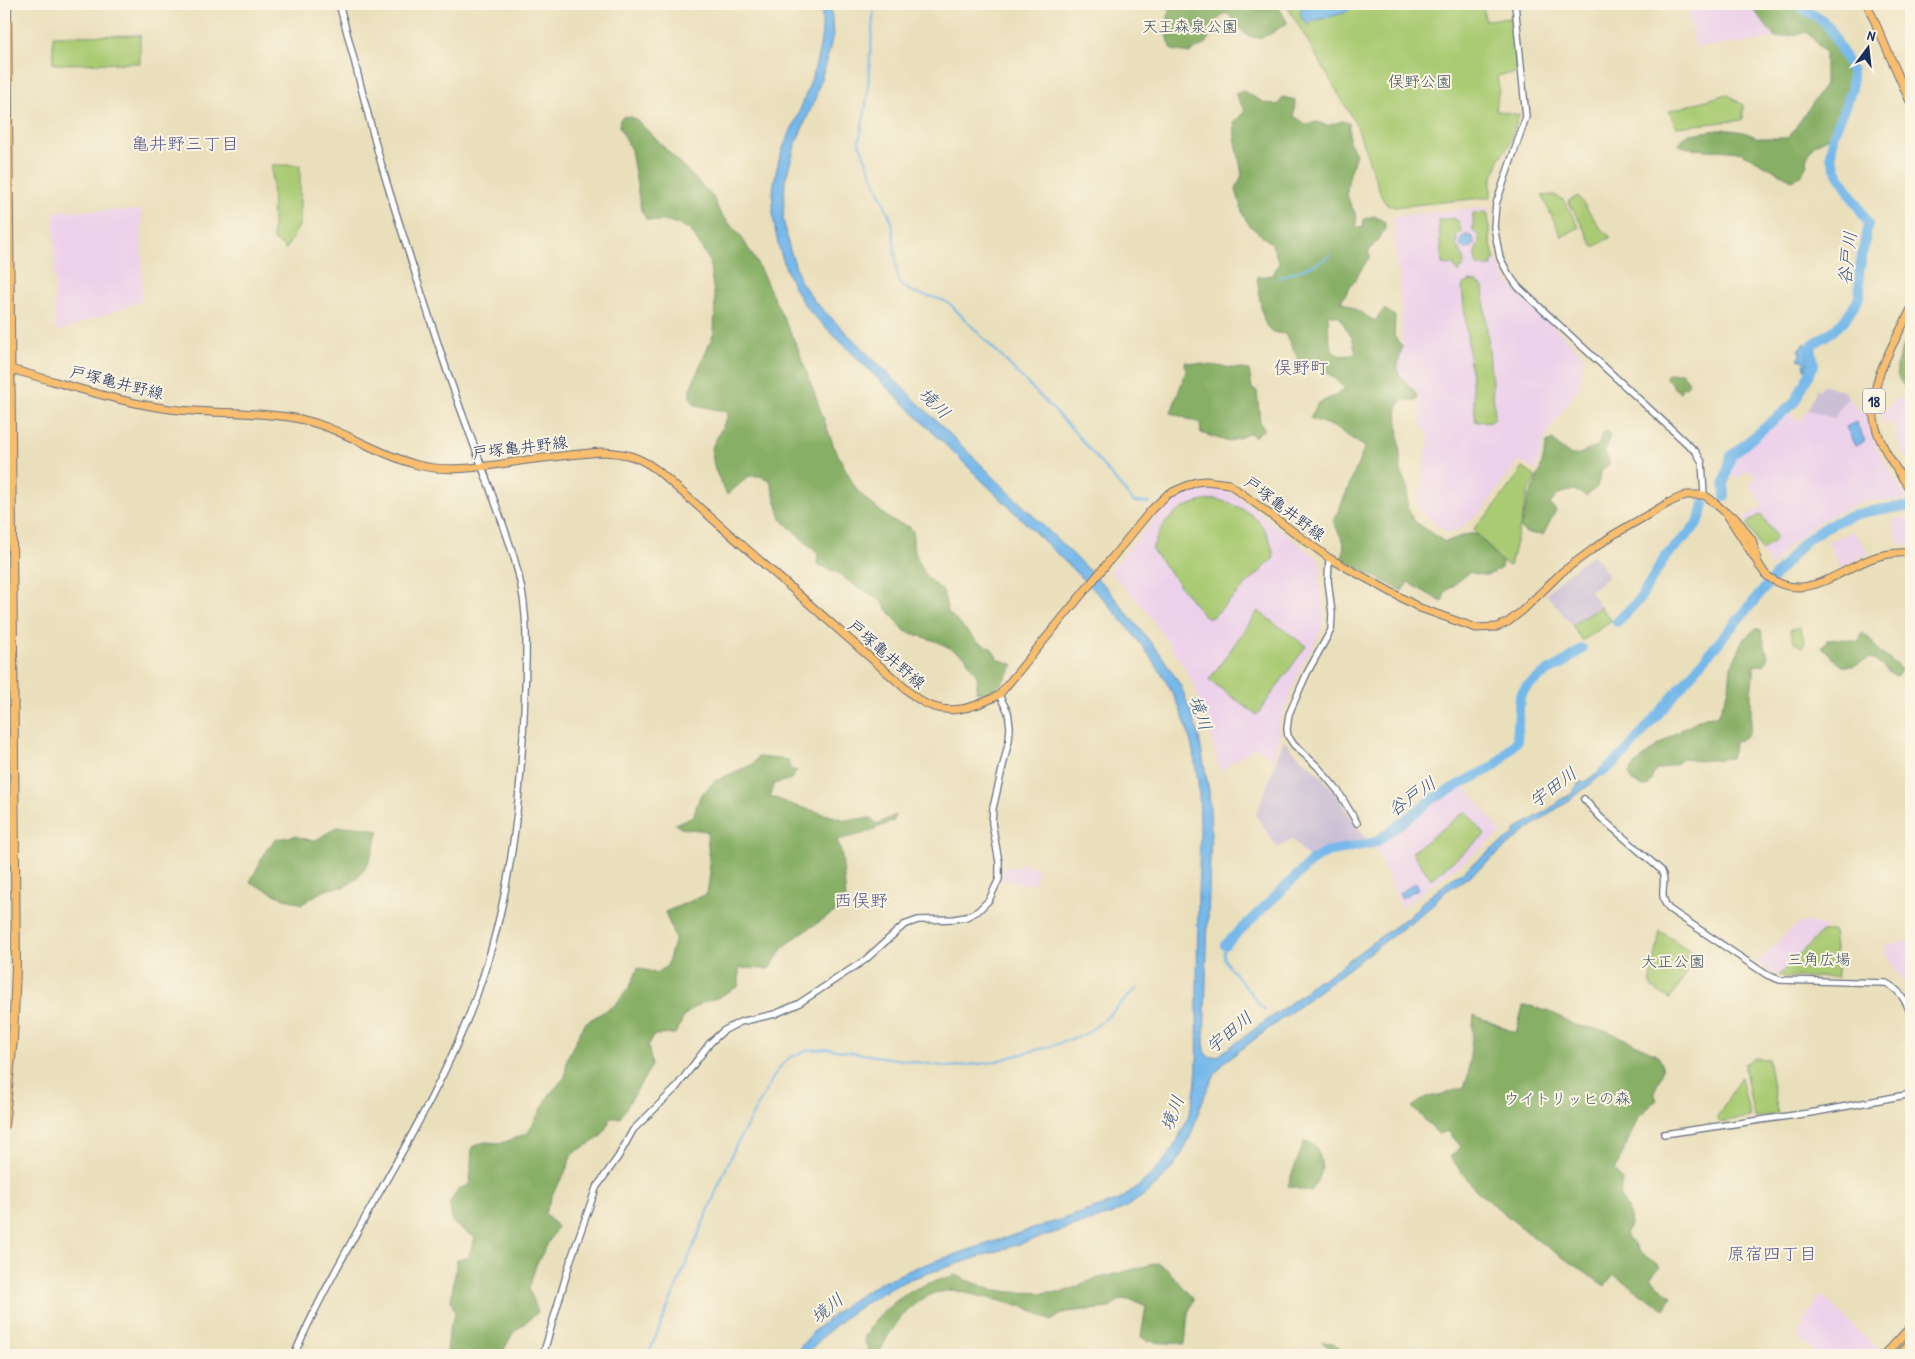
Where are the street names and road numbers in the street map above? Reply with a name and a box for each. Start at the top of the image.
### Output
street label: 戸塚亀井野線 [68,360,166,404]
road number: 18 [1863,388,1885,414]
street label: 戸塚亀井野線 [471,430,569,464]
street label: 戸塚亀井野線 [1240,470,1330,546]
street label: 戸塚亀井野線 [844,614,930,694]

